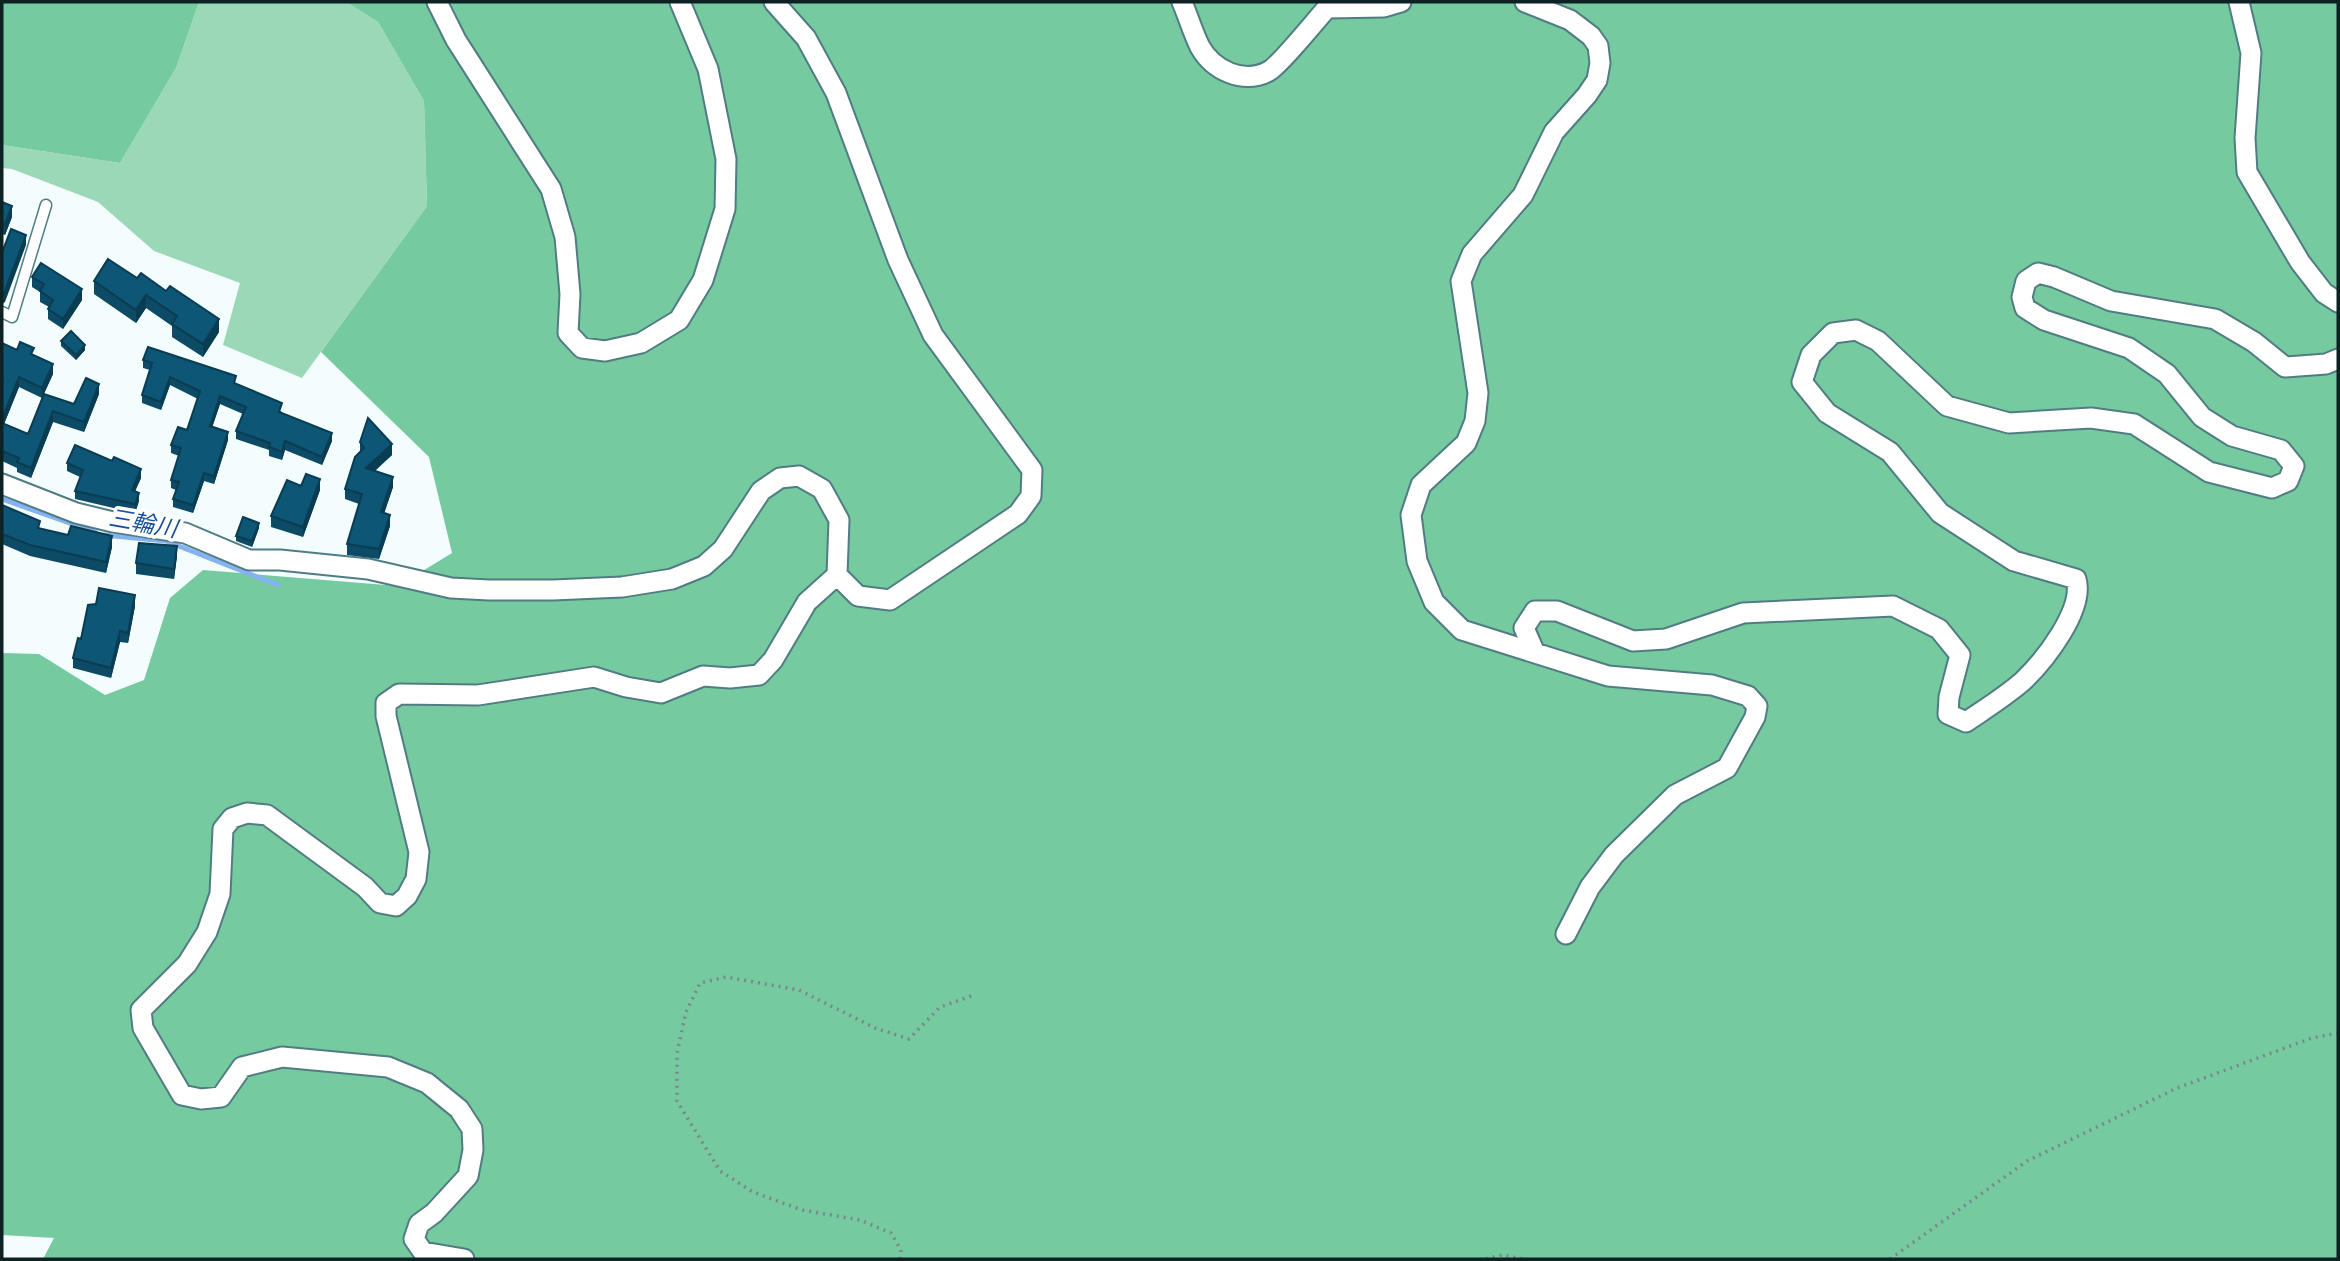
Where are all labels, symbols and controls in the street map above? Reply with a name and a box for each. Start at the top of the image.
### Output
water label: 三輪川 [107,503,182,543]

